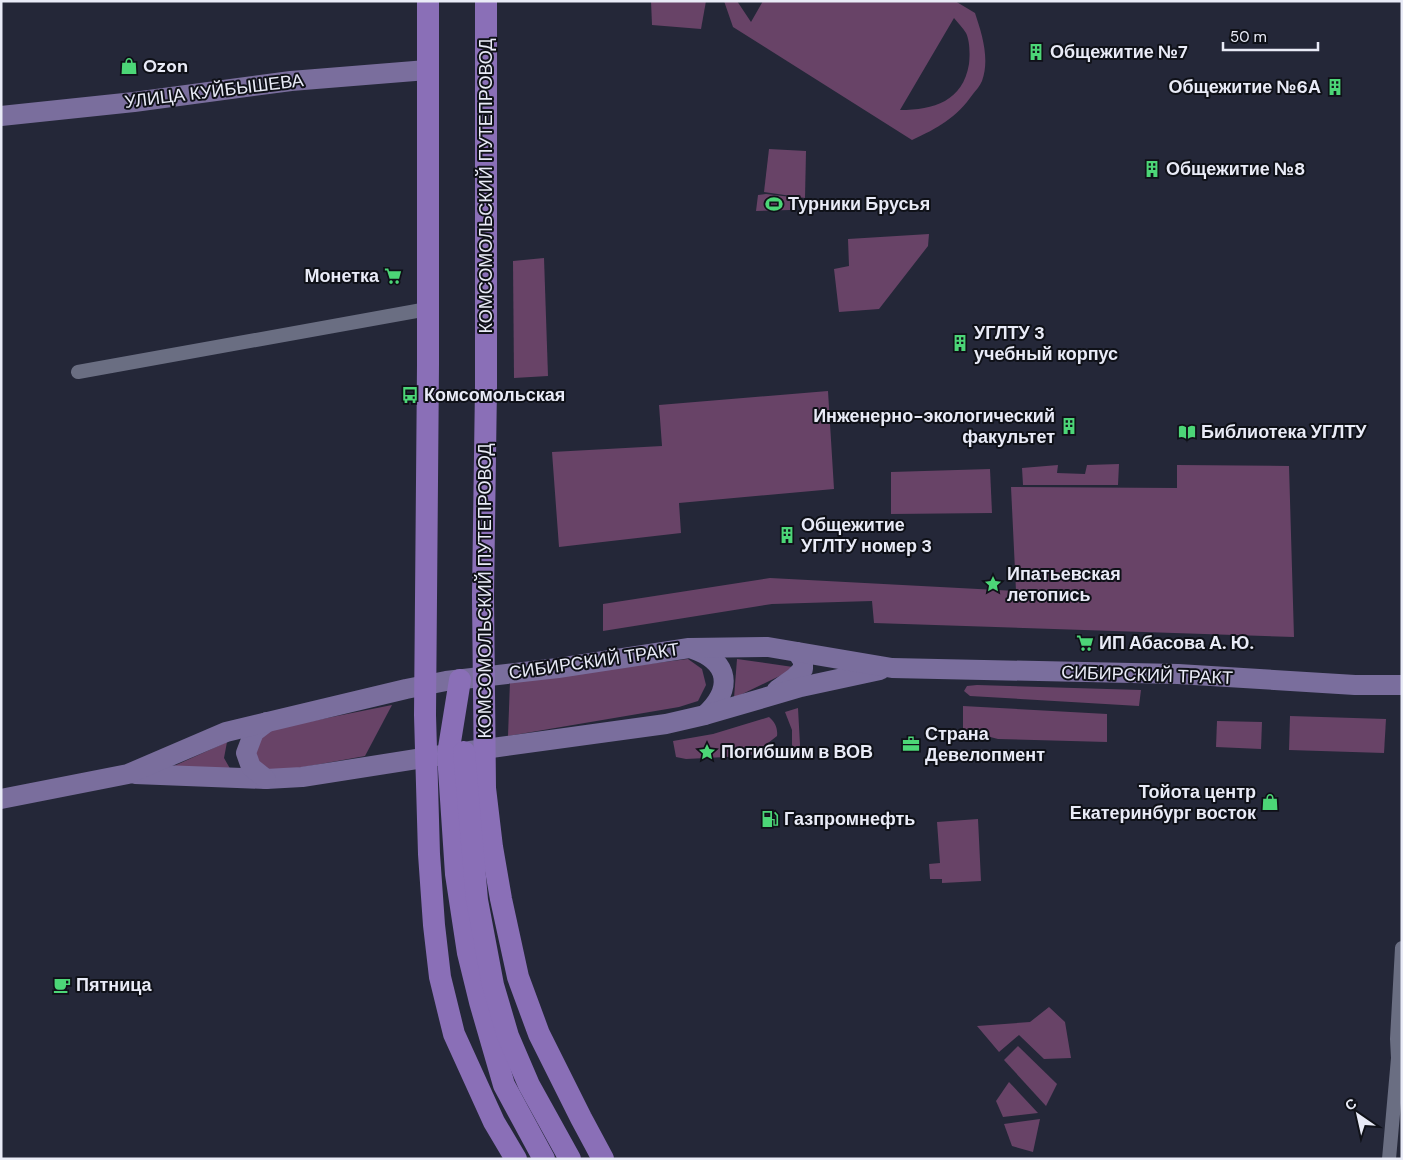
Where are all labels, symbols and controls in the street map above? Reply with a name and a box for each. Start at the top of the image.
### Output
scale bar [1223,20,1318,52]
text: 50 m [1230,27,1267,47]
street label: КОМСОМОЛЬСКИЙ ПУТЕПРОВОД [474,38,498,334]
place label: Общежитие №7 [1050,40,1188,64]
building icon: Общежитие №7 [1026,42,1046,62]
place label: Ozon [143,54,188,78]
shop icon: Ozon [119,56,139,76]
street label: УЛИЦА КУЙБЫШЕВА [123,68,305,114]
place label: Общежитие №6А [1168,75,1321,99]
building icon: Общежитие №6А [1325,77,1345,97]
place label: Общежитие №8 [1166,157,1306,181]
building icon: Общежитие №8 [1142,159,1162,179]
place label: Турники Брусья [788,192,930,216]
sports icon: Турники Брусья [764,194,784,214]
place label: Монетка [305,264,380,288]
supermarket icon: Монетка [383,266,403,286]
place label: УГЛТУ 3 учебный корпус [974,321,1118,366]
building icon: УГЛТУ 3 учебный корпус [950,333,970,353]
place label: Комсомольская [424,383,565,407]
bus stop icon: Комсомольская [400,385,420,405]
place label: Инженерно-экологический факультет [813,404,1055,449]
building icon: Инженерно-экологический факультет [1059,416,1079,436]
place label: Библиотека УГЛТУ [1201,420,1367,444]
library icon: Библиотека УГЛТУ [1177,422,1197,442]
street label: КОМСОМОЛЬСКИЙ ПУТЕПРОВОД [473,443,497,739]
place label: Общежитие УГЛТУ номер 3 [801,513,932,558]
building icon: Общежитие УГЛТУ номер 3 [777,525,797,545]
place label: Ипатьевская летопись [1007,562,1121,607]
place icon: Ипатьевская летопись [983,574,1003,594]
place label: ИП Абасова А. Ю. [1099,631,1254,655]
supermarket icon: ИП Абасова А. Ю. [1075,633,1095,653]
street label: СИБИРСКИЙ ТРАКТ [507,637,681,685]
street label: СИБИРСКИЙ ТРАКТ [1061,660,1233,690]
place label: Страна Девелопмент [925,722,1045,767]
office icon: Страна Девелопмент [901,734,921,754]
place label: Погибшим в ВОВ [721,740,873,764]
place icon: Погибшим в ВОВ [697,742,717,762]
place label: Тойота центр Екатеринбург восток [1070,780,1257,825]
shop icon: Тойота центр Екатеринбург восток [1260,792,1280,812]
place label: Газпромнефть [784,807,915,831]
fuel station icon: Газпромнефть [760,809,780,829]
place label: Пятница [76,973,152,997]
cafe icon: Пятница [52,975,72,995]
north arrow [1333,1090,1383,1140]
text: С [1342,1094,1360,1115]

